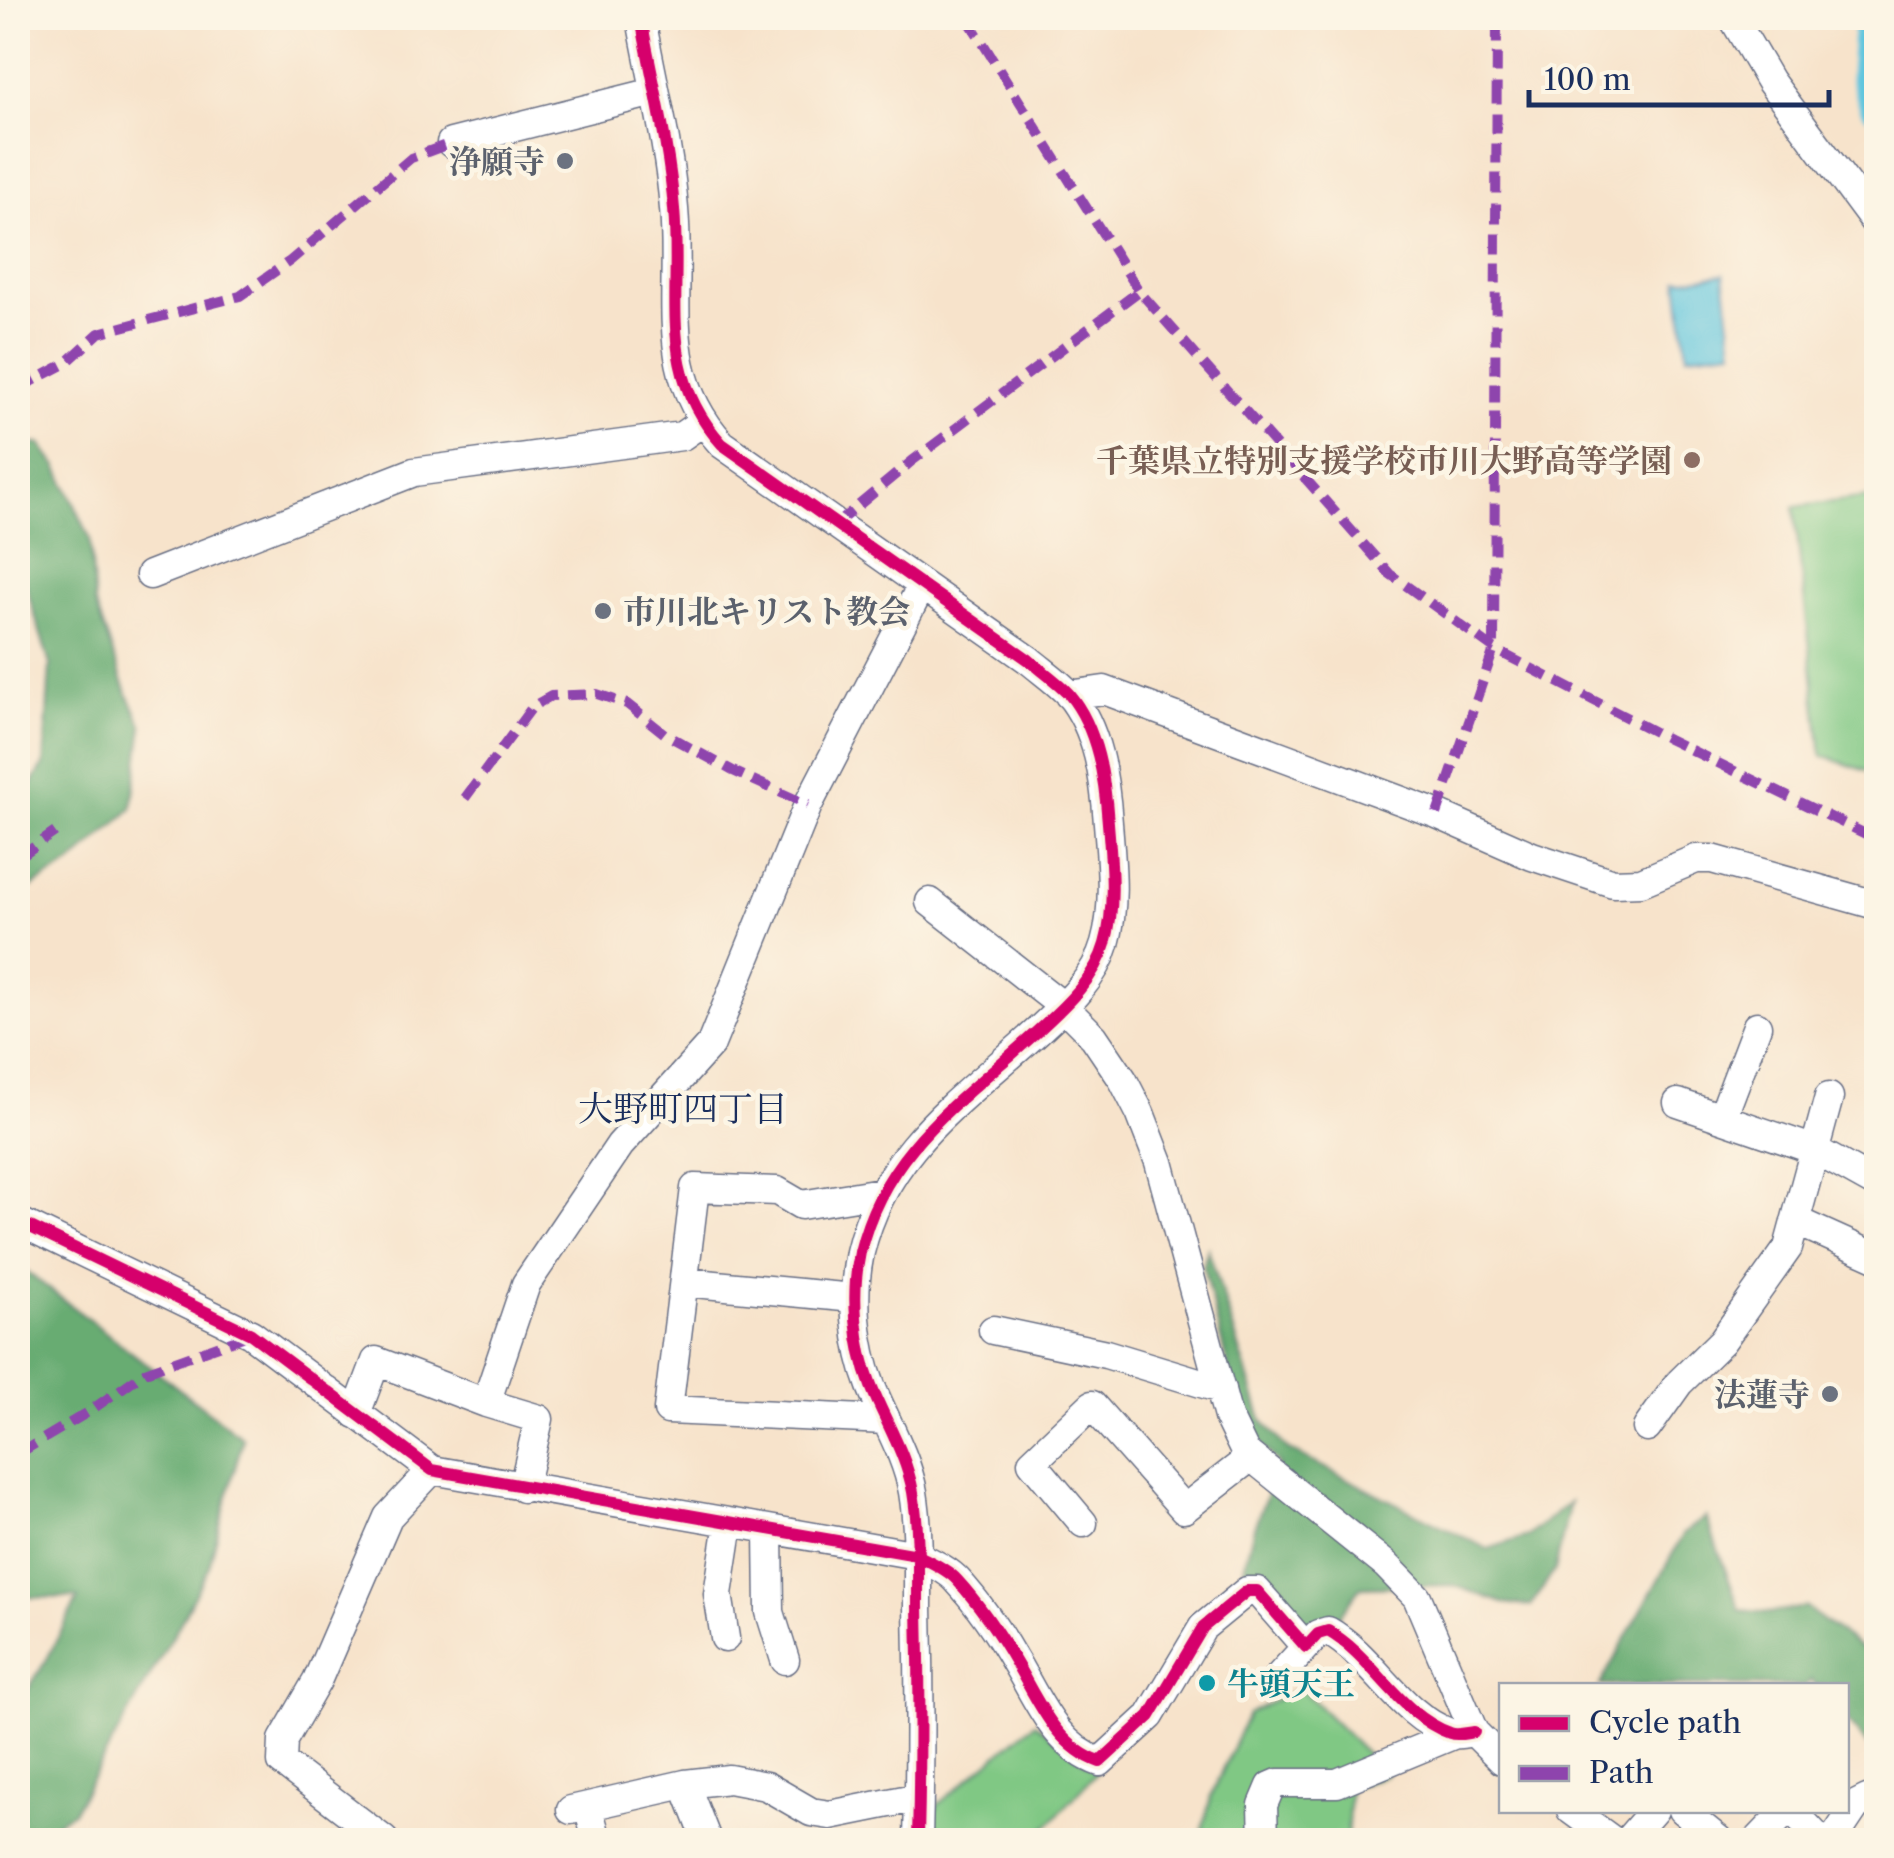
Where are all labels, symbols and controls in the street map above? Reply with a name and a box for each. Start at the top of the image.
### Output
scale bar [1529,45,1829,107]
text: 100 m [1544,61,1631,98]
place label: 浄願寺 [449,142,545,181]
marker: 浄願寺 [554,150,576,172]
place label: 千葉県立特別支援学校市川大野高等学園 [1096,441,1672,480]
marker: 千葉県立特別支援学校市川大野高等学園 [1681,449,1703,471]
place label: 市川北キリスト教会 [623,592,910,631]
marker: 市川北キリスト教会 [592,600,614,622]
district label: 大野町四丁目 [578,1087,788,1130]
place label: 法蓮寺 [1714,1375,1810,1414]
marker: 法蓮寺 [1819,1383,1841,1405]
place label: 牛頭天王 [1227,1664,1355,1703]
marker: 牛頭天王 [1196,1672,1218,1694]
legend [1499,1683,1849,1813]
text: Cycle path [1589,1704,1741,1741]
text: Path [1589,1754,1654,1791]

